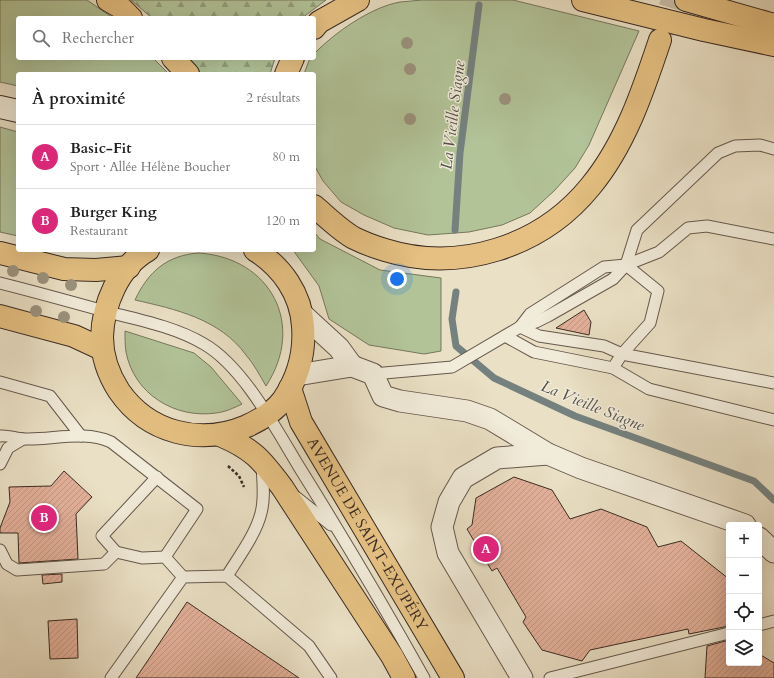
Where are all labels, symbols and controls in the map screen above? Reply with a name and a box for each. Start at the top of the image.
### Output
search box [16,16,316,60]
icon: search [30,27,52,49]
text: Rechercher [62,28,134,48]
water label: La Vieille Siagne [435,59,471,171]
text: À proximité [32,87,126,110]
text: 2 résultats [246,89,300,107]
text: Basic-Fit [70,138,132,158]
text: A [40,148,50,166]
text: 80 m [272,148,300,166]
text: Sport · Allée Hélène Boucher [70,158,230,176]
text: Burger King [70,202,157,222]
text: B [40,212,50,230]
text: 120 m [266,212,300,230]
text: Restaurant [70,222,128,240]
your location [387,269,407,289]
water label: La Vieille Siagne [538,375,648,437]
street label: AVENUE DE SAINT-EXUPÉRY [302,434,433,635]
pin: B [31,503,57,533]
map controls [726,522,762,666]
button: + [726,522,762,558]
pin: A [473,534,499,564]
button: − [726,558,762,594]
button: locate [726,594,762,630]
button: layers [726,630,762,666]

